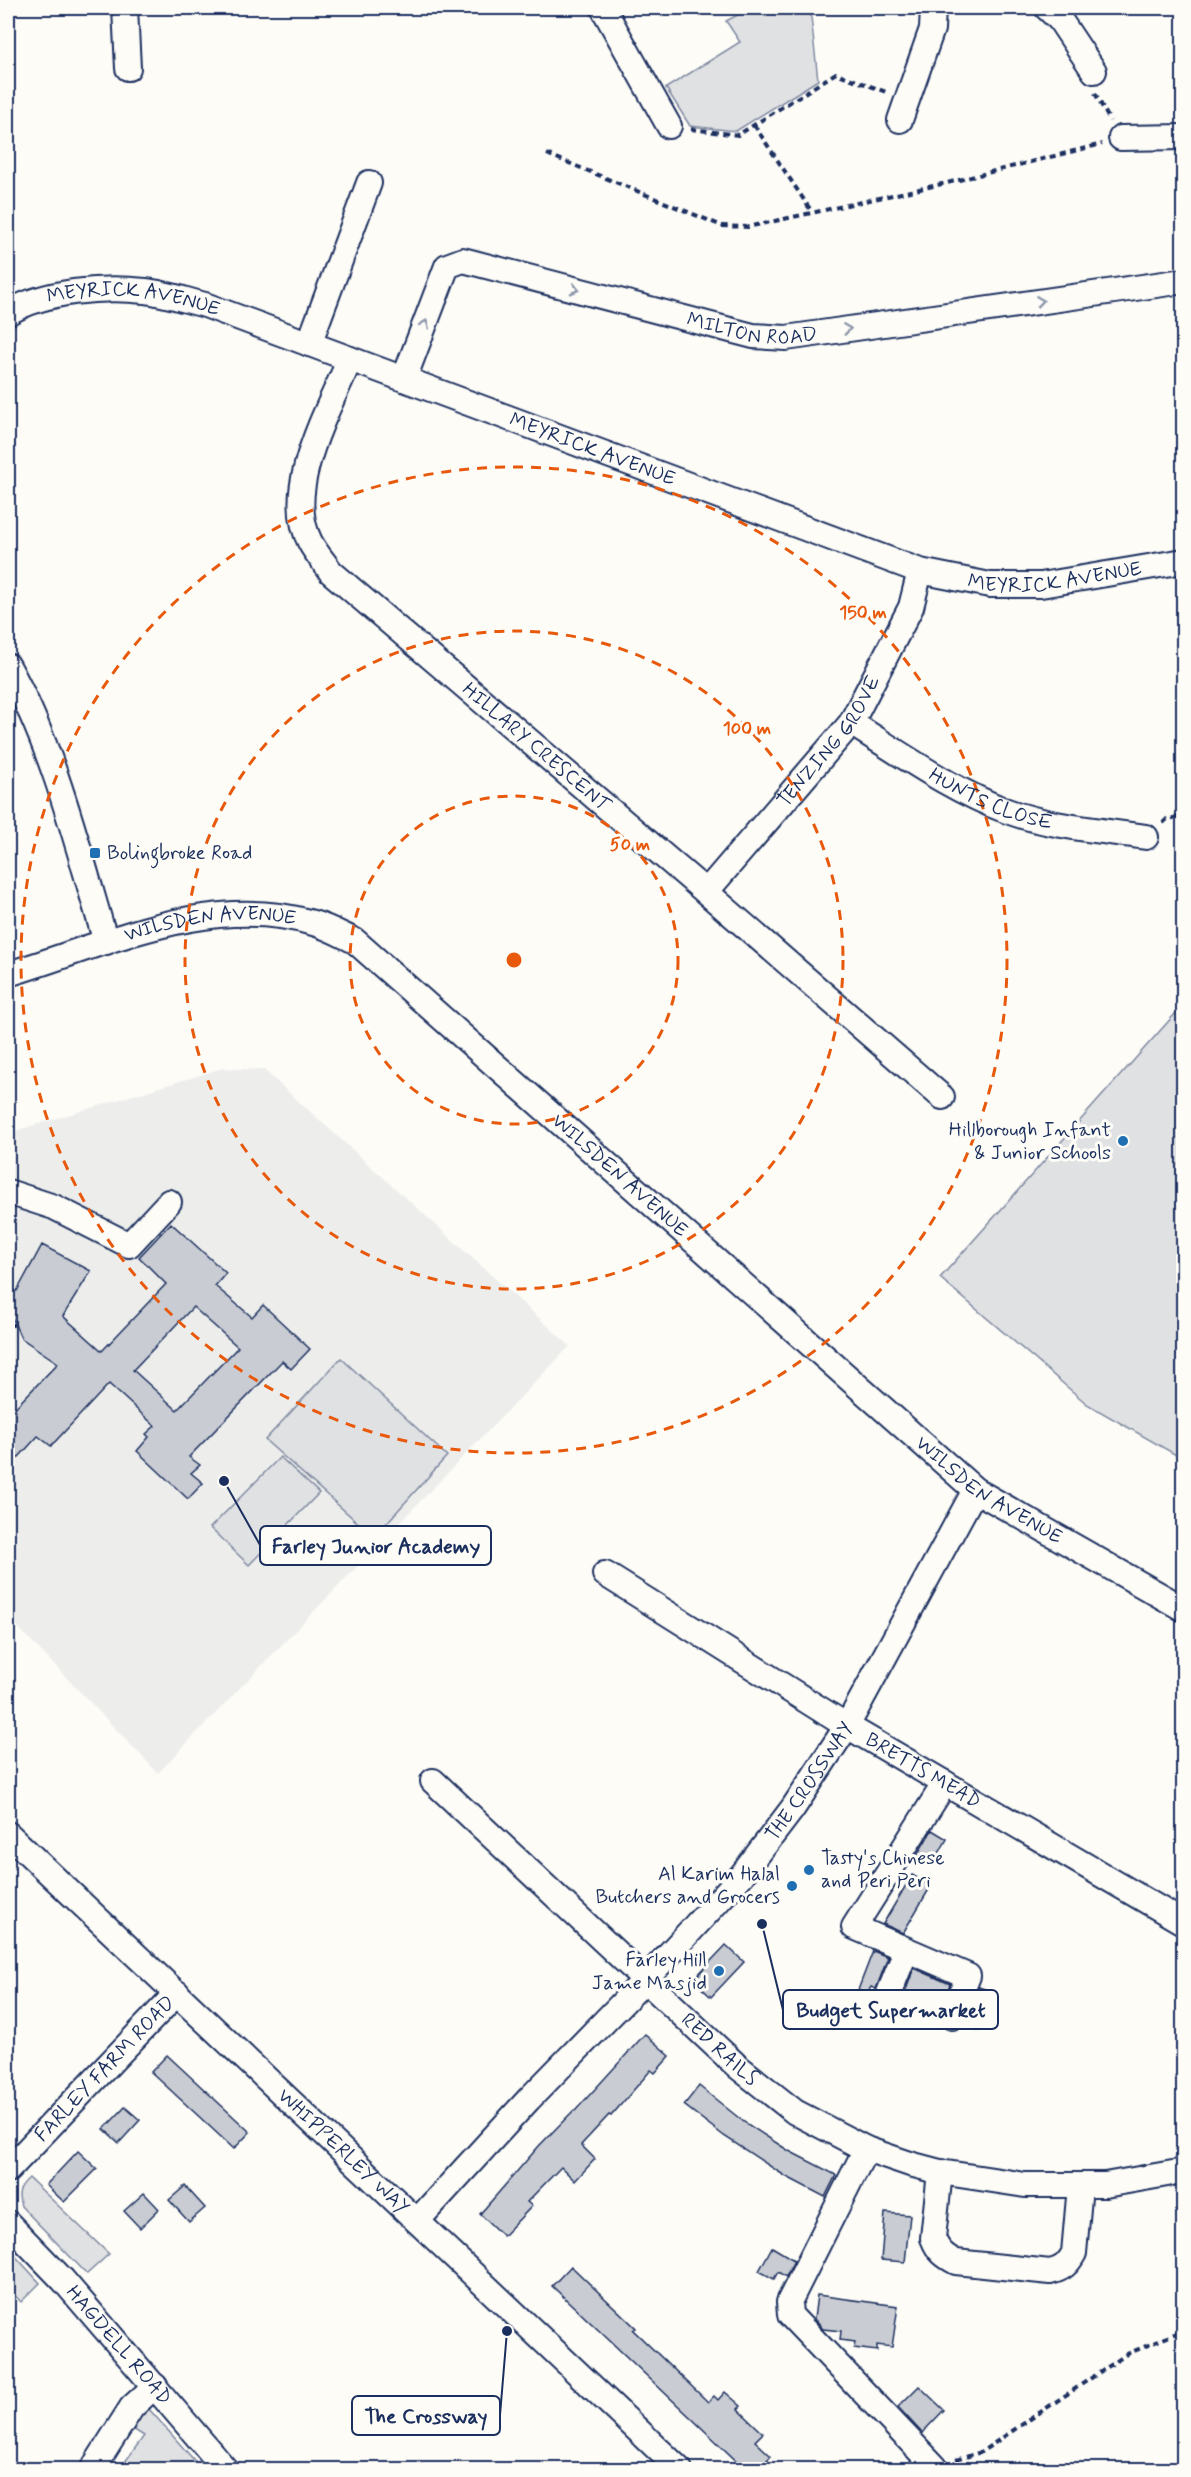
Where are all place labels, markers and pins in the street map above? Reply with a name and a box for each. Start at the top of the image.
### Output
place label: Bolingbroke Road [107,840,253,869]
marker: Bolingbroke Road [88,846,102,860]
centre of rings [504,950,524,970]
place label: Hillborough Infant & Junior Schools [949,1117,1111,1167]
marker: Hillborough Infant & Junior Schools [1116,1134,1130,1148]
callout: Farley Junior Academy [260,1526,491,1565]
place label: Tasty's Chinese and Peri Peri [821,1845,945,1895]
place label: Al Karim Halal Butchers and Grocers [595,1861,780,1911]
marker: Tasty's Chinese and Peri Peri [802,1863,816,1877]
marker: Al Karim Halal Butchers and Grocers [785,1879,799,1893]
place label: Farley Hill Jame Masjid [592,1947,707,1997]
marker: Farley Hill Jame Masjid [712,1964,726,1978]
callout: Budget Supermarket [783,1990,998,2029]
callout: The Crossway [352,2396,500,2435]

